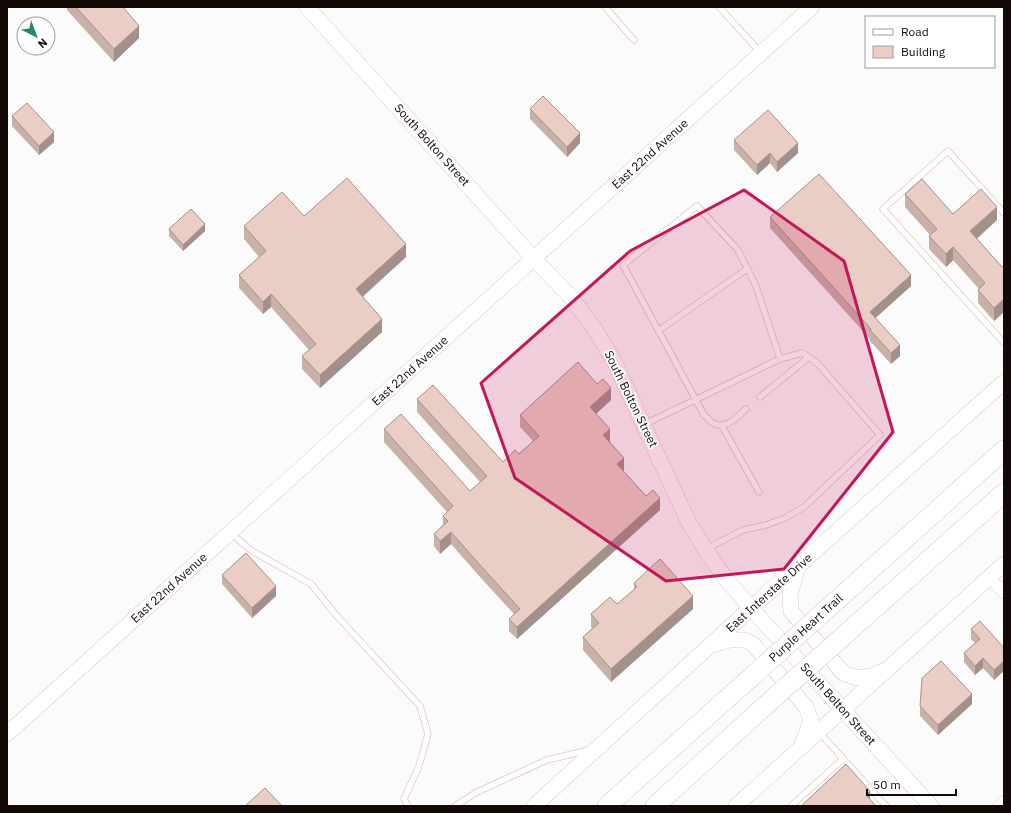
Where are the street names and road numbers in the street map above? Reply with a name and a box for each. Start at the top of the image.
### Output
street label: South Bolton Street [391,100,473,189]
street label: East 22nd Avenue [608,115,691,192]
street label: East 22nd Avenue [368,332,451,409]
street label: South Bolton Street [602,348,661,450]
street label: East 22nd Avenue [127,549,210,626]
street label: East Interstate Drive [722,550,815,635]
street label: Purple Heart Trail [766,590,846,665]
street label: South Bolton Street [797,659,879,748]

